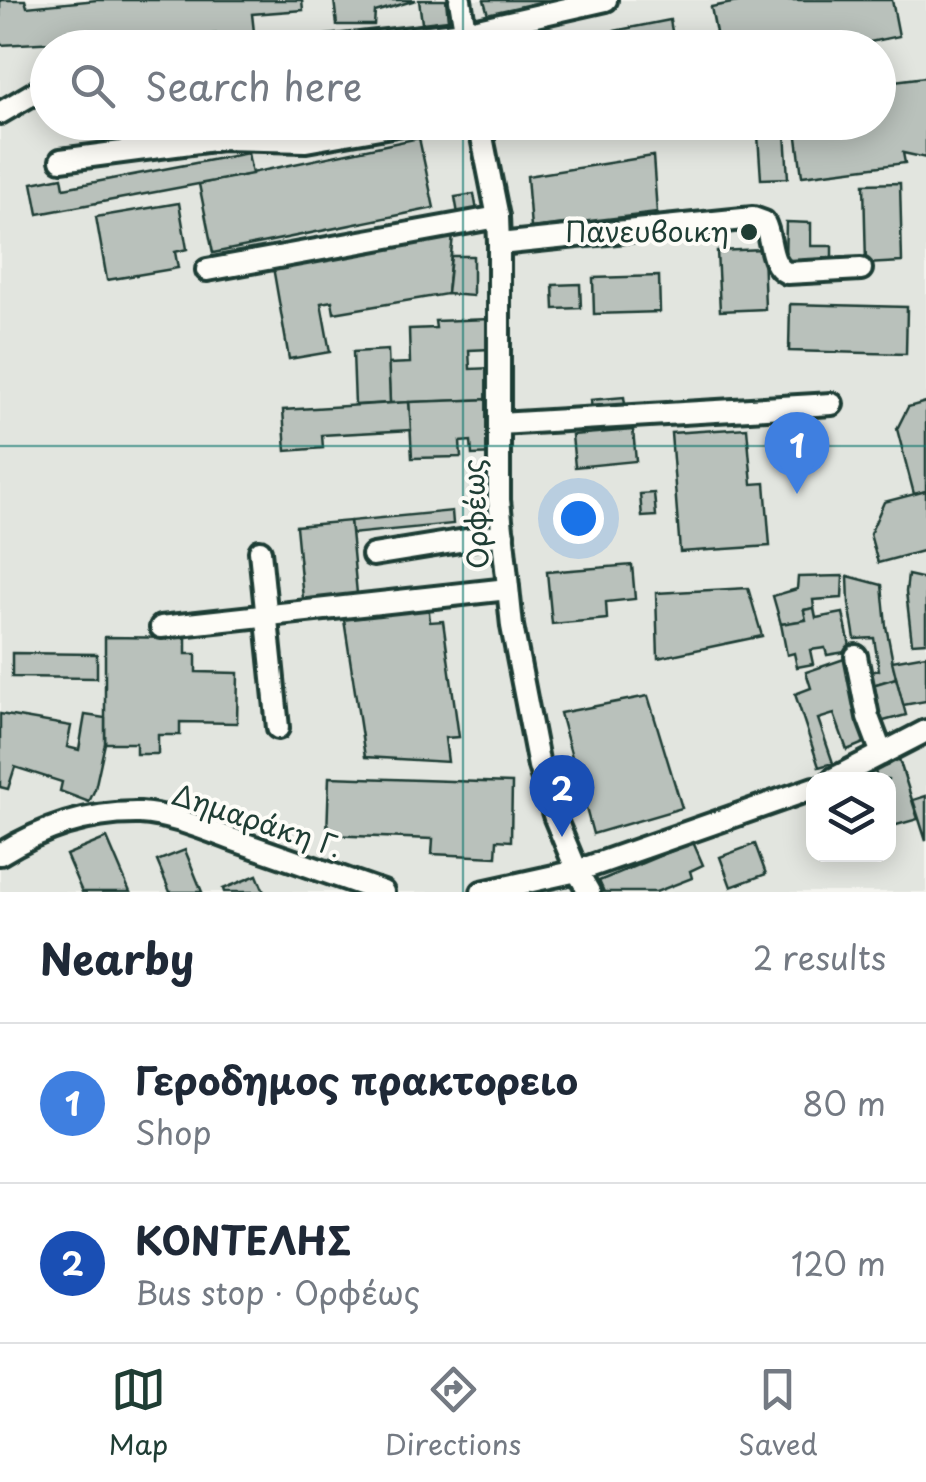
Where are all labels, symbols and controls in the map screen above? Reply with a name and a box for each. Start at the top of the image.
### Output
search box [30,30,896,140]
text: Search here [145,57,362,114]
icon: search [65,58,120,113]
place label: Πανευβοικη [565,209,729,252]
marker: Πανευβοικη [738,221,760,243]
pin: 1 [764,412,830,494]
street label: Ορφέως [450,458,499,570]
your location [553,493,604,544]
pin: 2 [530,754,594,837]
street label: Δημαράκη Γ. [167,772,348,867]
map controls [806,772,896,862]
button: layers [806,772,896,862]
text: Nearby [40,926,194,989]
text: 2 results [753,933,886,981]
text: Γεροδημος πρακτορειο [135,1051,578,1108]
text: 1 [65,1079,80,1127]
text: 80 m [802,1079,886,1127]
text: Shop [135,1108,212,1156]
text: ΚΟΝΤΕΛΗΣ [135,1211,351,1268]
text: 2 [61,1239,84,1287]
text: 120 m [791,1239,886,1287]
text: Bus stop · Ορφέως [135,1268,420,1316]
tab: Map [108,1362,168,1465]
tab: Directions [385,1362,521,1465]
tab: Saved [738,1362,818,1465]

